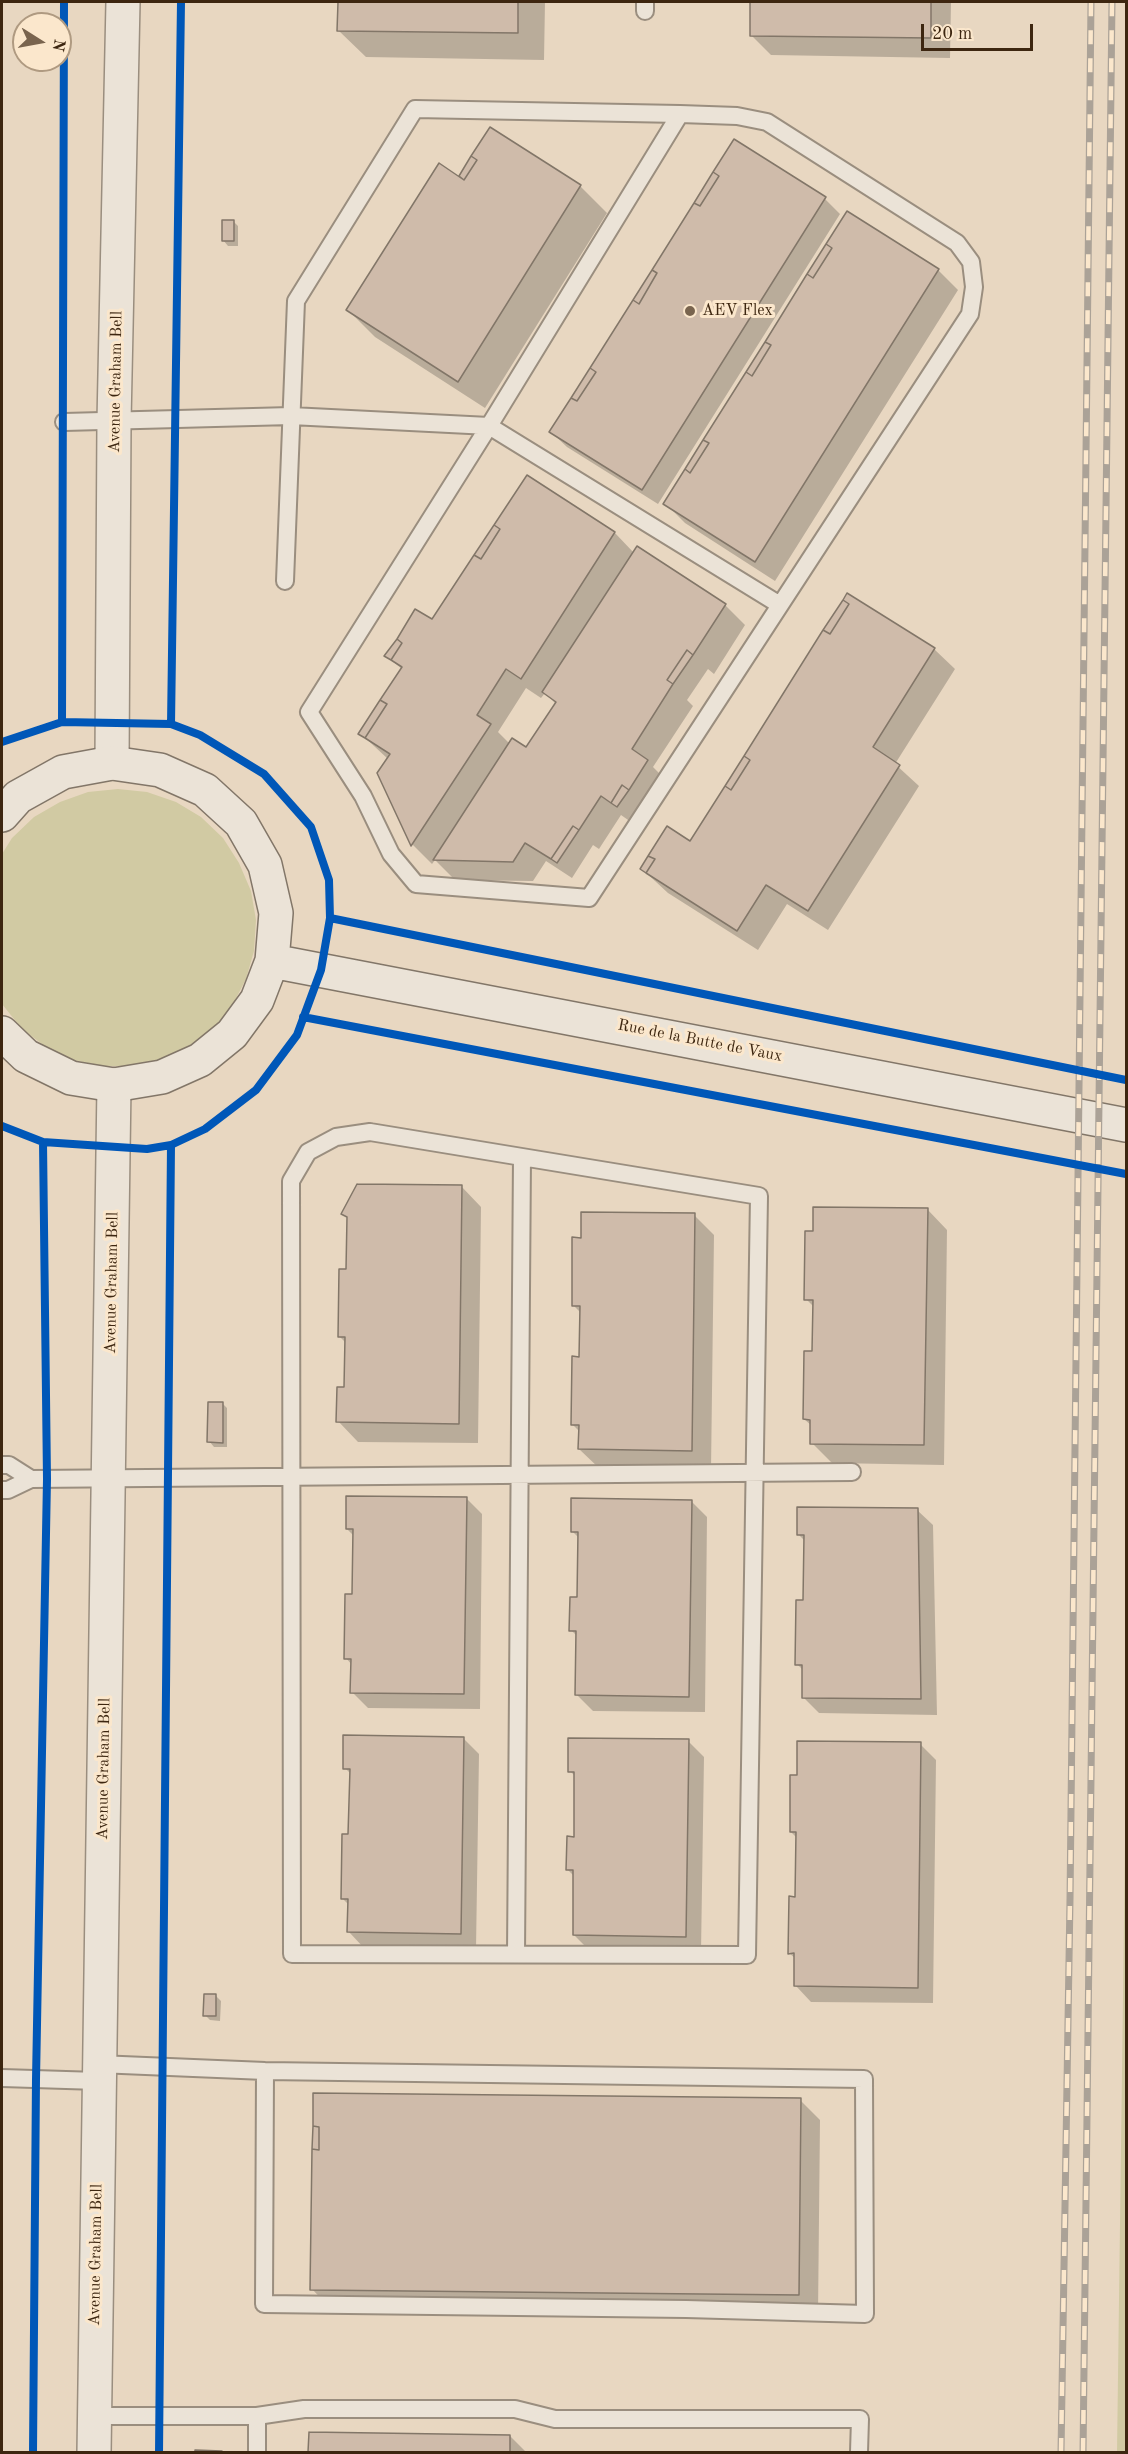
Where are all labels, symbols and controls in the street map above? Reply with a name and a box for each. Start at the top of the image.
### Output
north arrow [12,12,72,72]
scale bar [924,12,1036,50]
text: 20 m [932,25,972,43]
text: N [49,38,67,53]
place label: AEV Flex [702,301,773,321]
marker: AEV Flex [683,304,697,318]
street label: Avenue Graham Bell [105,311,127,453]
street label: Rue de la Butte de Vaux [616,1016,784,1066]
street label: Avenue Graham Bell [101,1212,123,1354]
street label: Avenue Graham Bell [93,1698,115,1840]
street label: Avenue Graham Bell [85,2184,107,2326]

